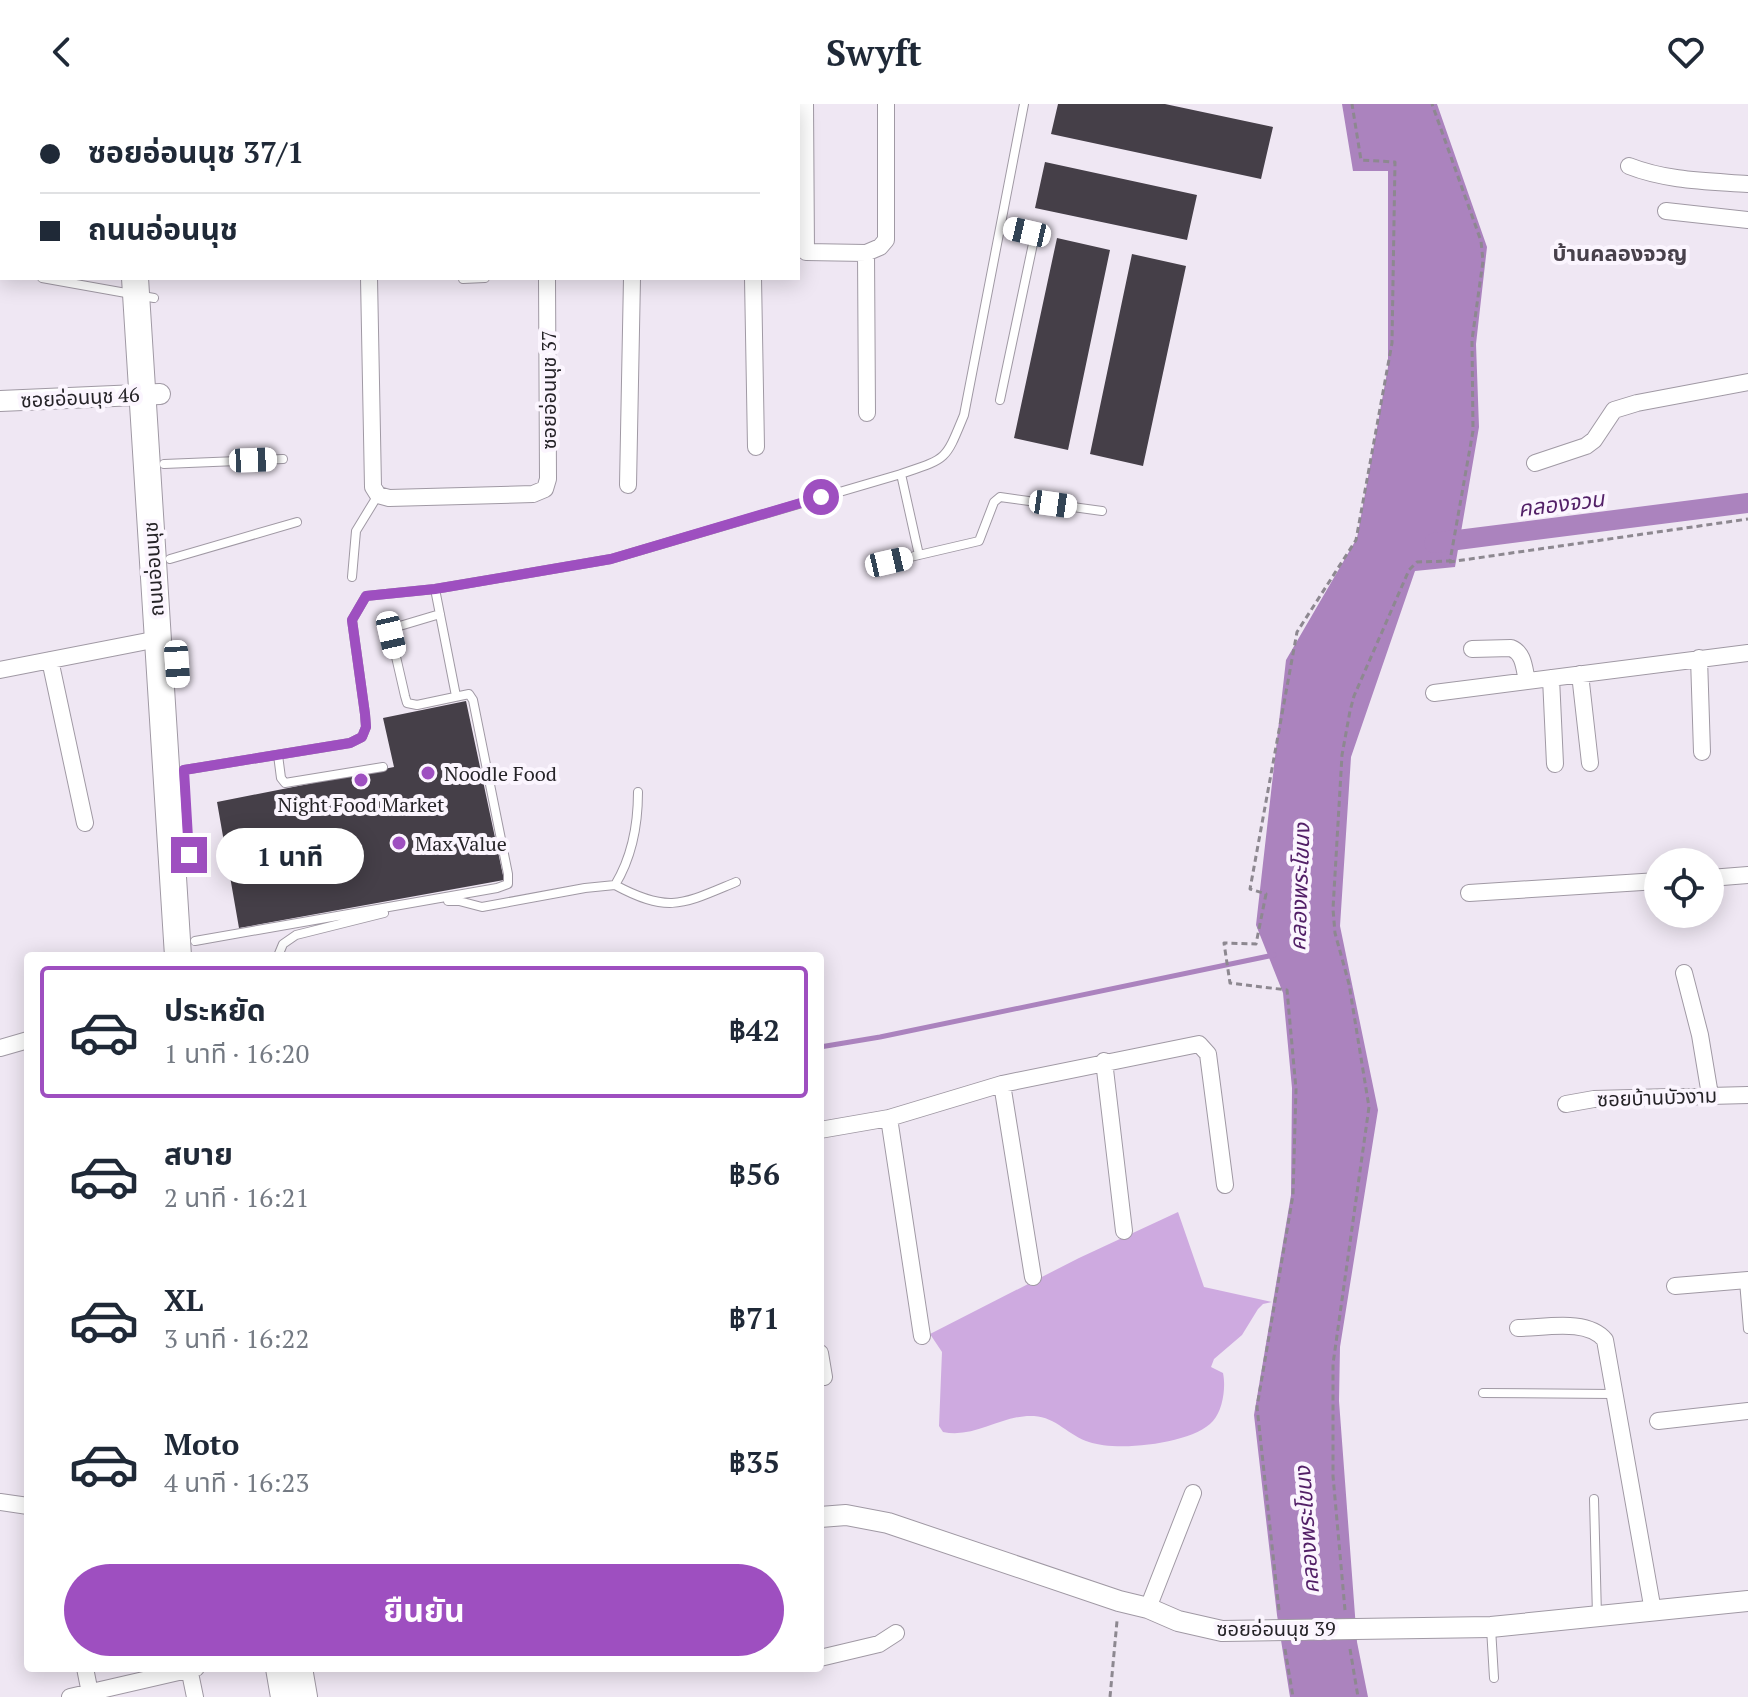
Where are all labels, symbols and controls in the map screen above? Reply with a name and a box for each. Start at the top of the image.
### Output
text: Swyft [826,29,922,76]
icon: back [40,30,84,74]
icon: heart [1664,30,1708,74]
text: ซอยอ่อนนุช 37/1 [88,132,304,172]
text: ถนนอ่อนนุช [88,209,238,249]
car [1001,215,1053,249]
district label: บ้านคลองจวญ [1553,238,1687,267]
street label: ซอยอ่อนนุช 37 [535,330,562,450]
street label: ซอยอ่อนนุช 46 [20,380,141,414]
car [229,447,277,473]
route start [803,479,839,515]
water label: คลองจวน [1516,483,1607,523]
car [1028,489,1078,519]
street label: ถนนอ่อนนุช [136,521,170,617]
car [863,545,915,579]
car [374,609,408,661]
car [163,639,191,689]
place label: Noodle Food [444,760,557,787]
marker: Noodle Food [419,764,437,782]
marker: Night Food Market [352,771,370,789]
place label: Night Food Market [278,791,445,818]
water label: คลองพระโขนง [1282,821,1316,951]
callout: 1 นาที [217,827,365,883]
place label: Max Value [415,830,507,857]
marker: Max Value [390,834,408,852]
route end [171,837,207,873]
text: 1 นาที [257,839,323,873]
map controls [1644,848,1724,928]
button: locate [1644,848,1724,928]
text: ประหยัด [164,990,266,1030]
icon: car [68,996,140,1068]
text: ฿42 [729,1010,780,1050]
text: 1 นาที · 16:20 [164,1036,309,1070]
street label: ซอยบ้านบัวงาม [1597,1081,1717,1113]
text: สบาย [164,1134,233,1174]
icon: car [68,1140,140,1212]
text: ฿56 [729,1154,780,1194]
text: 2 นาที · 16:21 [164,1180,309,1214]
text: XL [164,1280,203,1320]
icon: car [68,1284,140,1356]
text: ฿71 [729,1298,780,1338]
text: 3 นาที · 16:22 [164,1321,309,1355]
text: Moto [164,1424,239,1464]
icon: car [68,1428,140,1500]
text: ฿35 [729,1442,780,1482]
water label: คลองพระโขนง [1287,1464,1325,1595]
text: 4 นาที · 16:23 [164,1465,309,1499]
button: ยืนยัน [64,1564,784,1656]
street label: ซอยอ่อนนุช 39 [1216,1615,1336,1642]

